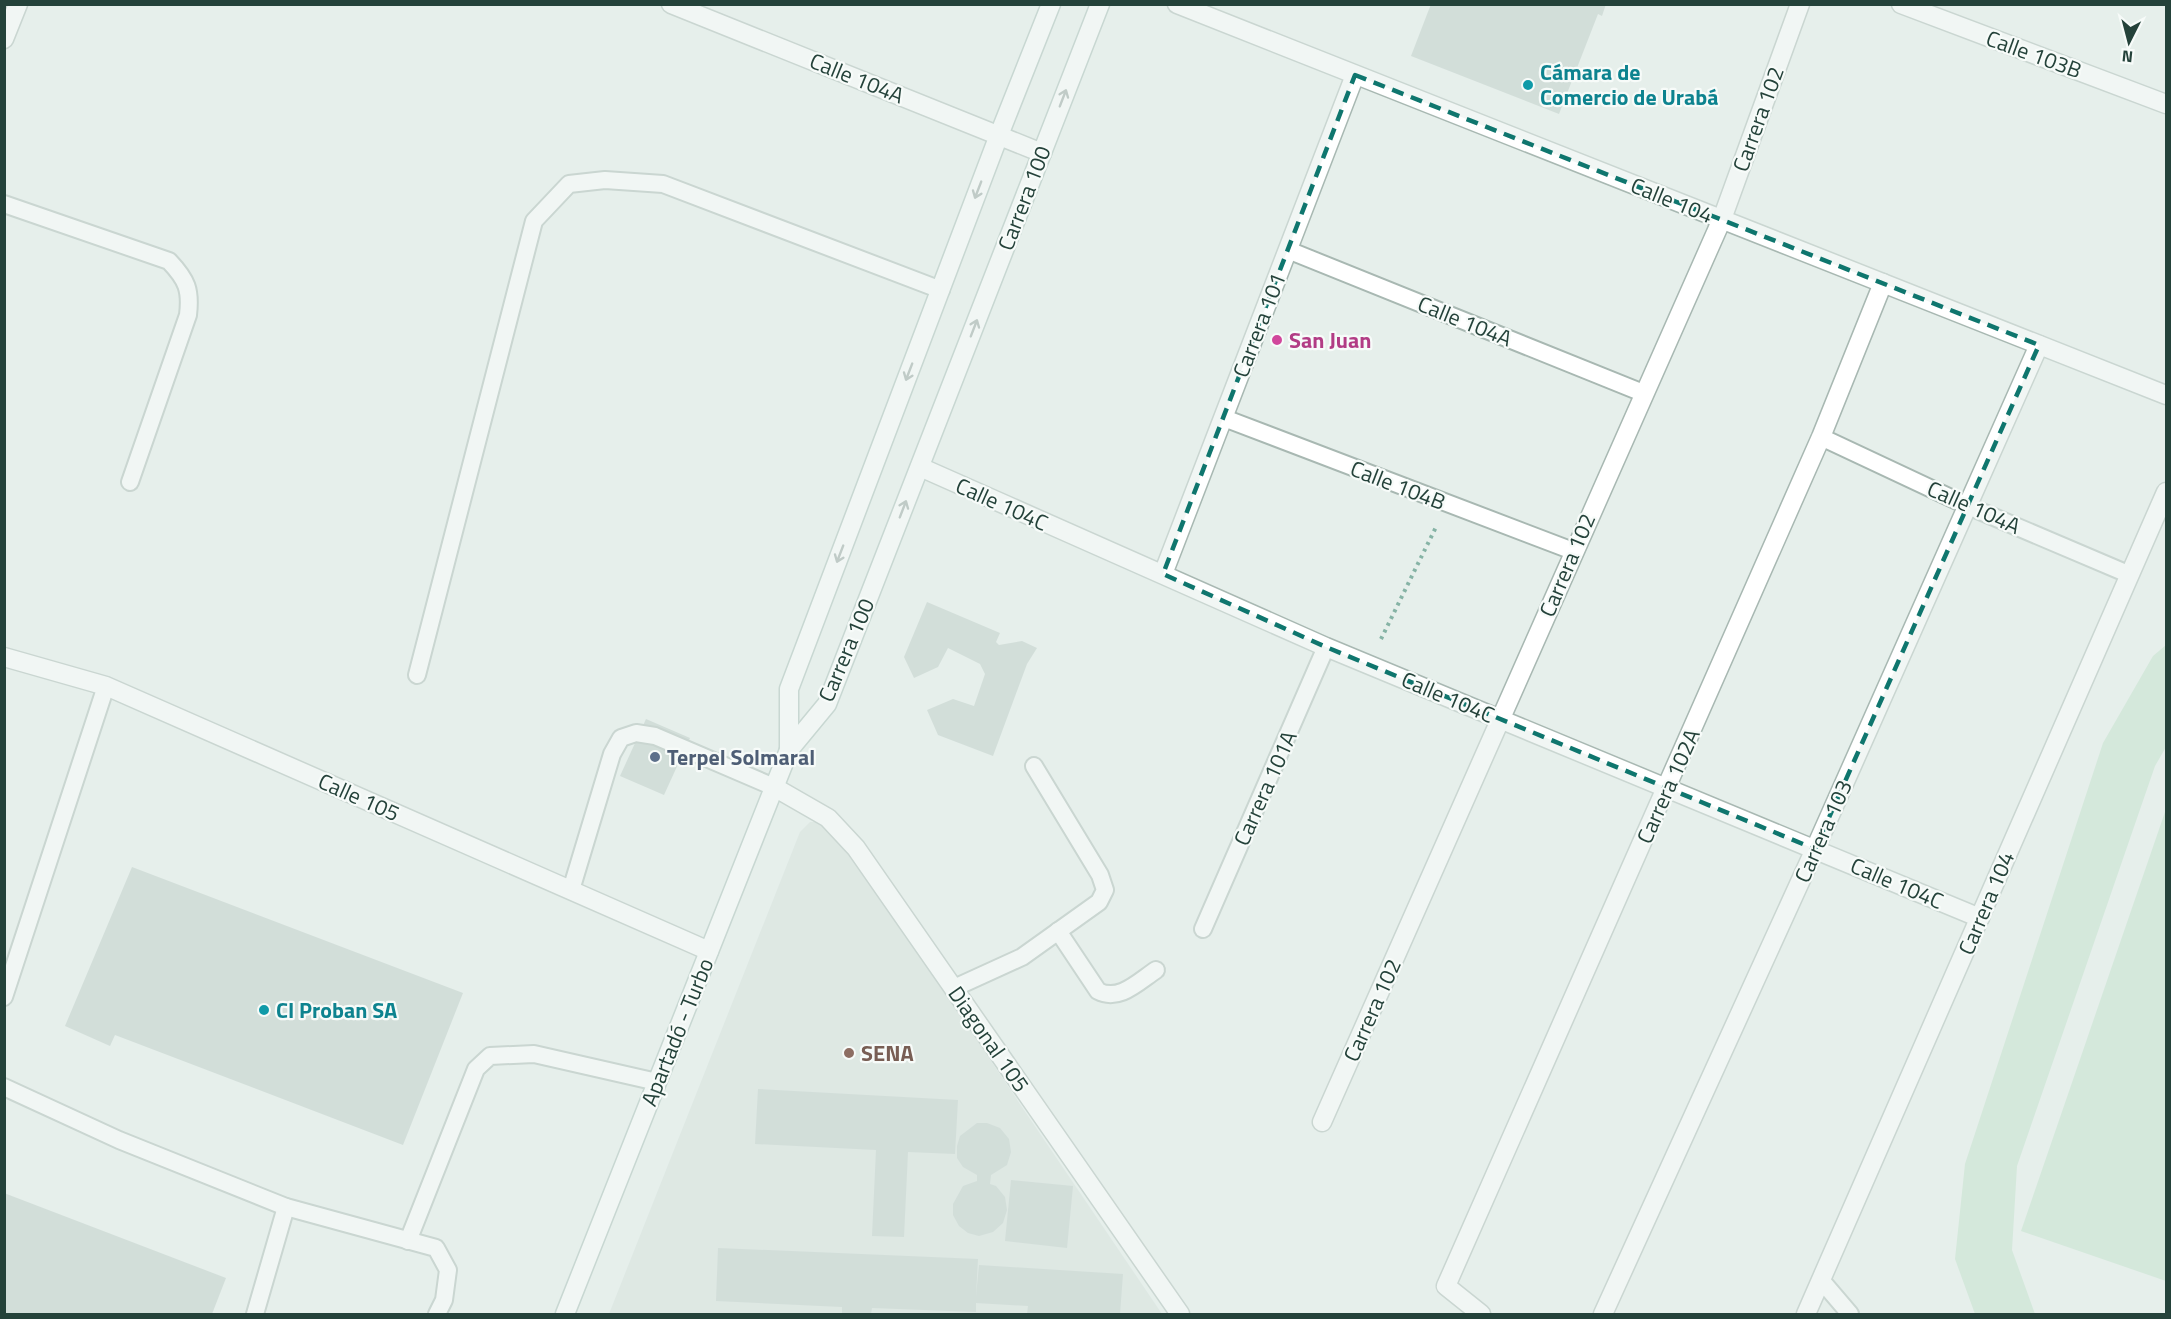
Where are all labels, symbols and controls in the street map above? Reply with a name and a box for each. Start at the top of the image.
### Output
north arrow [2099,12,2159,72]
street label: Calle 103B [1981,21,2087,87]
street label: Calle 104A [805,44,909,112]
text: N [2121,44,2134,69]
place label: Cámara de Comercio de Urabá [1540,55,1718,114]
street label: Carrera 102 [1723,62,1793,176]
marker: Cámara de Comercio de Urabá [1521,78,1535,92]
one-way arrow [1059,89,1070,108]
street label: Carrera 100 [989,141,1059,255]
street label: Calle 104 [1626,168,1718,232]
one-way arrow [972,180,983,198]
street label: Carrera 101 [1224,268,1294,382]
street label: Calle 104A [1413,287,1517,355]
one-way arrow [969,319,980,338]
place label: San Juan [1289,323,1371,357]
marker: San Juan [1270,333,1284,347]
one-way arrow [903,362,914,381]
street label: Calle 104B [1345,451,1451,519]
street label: Calle 104C [950,469,1054,539]
street label: Calle 104A [1922,471,2026,543]
one-way arrow [898,501,909,519]
street label: Carrera 102 [1530,508,1604,622]
one-way arrow [834,545,845,563]
street label: Carrera 100 [809,593,883,707]
street label: Calle 104C [1396,662,1500,732]
street label: Carrera 102A [1628,723,1708,849]
street label: Carrera 101A [1225,725,1305,851]
place label: Terpel Solmaral [667,740,815,774]
marker: Terpel Solmaral [648,750,662,764]
street label: Calle 105 [313,764,405,830]
street label: Carrera 103 [1785,774,1861,888]
street label: Carrera 104 [1949,846,2023,960]
street label: Calle 104C [1845,848,1949,918]
street label: Apartadó - Turbo [632,953,722,1111]
street label: Carrera 102 [1334,953,1410,1067]
street label: Diagonal 105 [940,979,1038,1099]
place label: CI Proban SA [276,993,397,1027]
marker: CI Proban SA [257,1003,271,1017]
place label: SENA [861,1036,914,1070]
marker: SENA [842,1046,856,1060]

